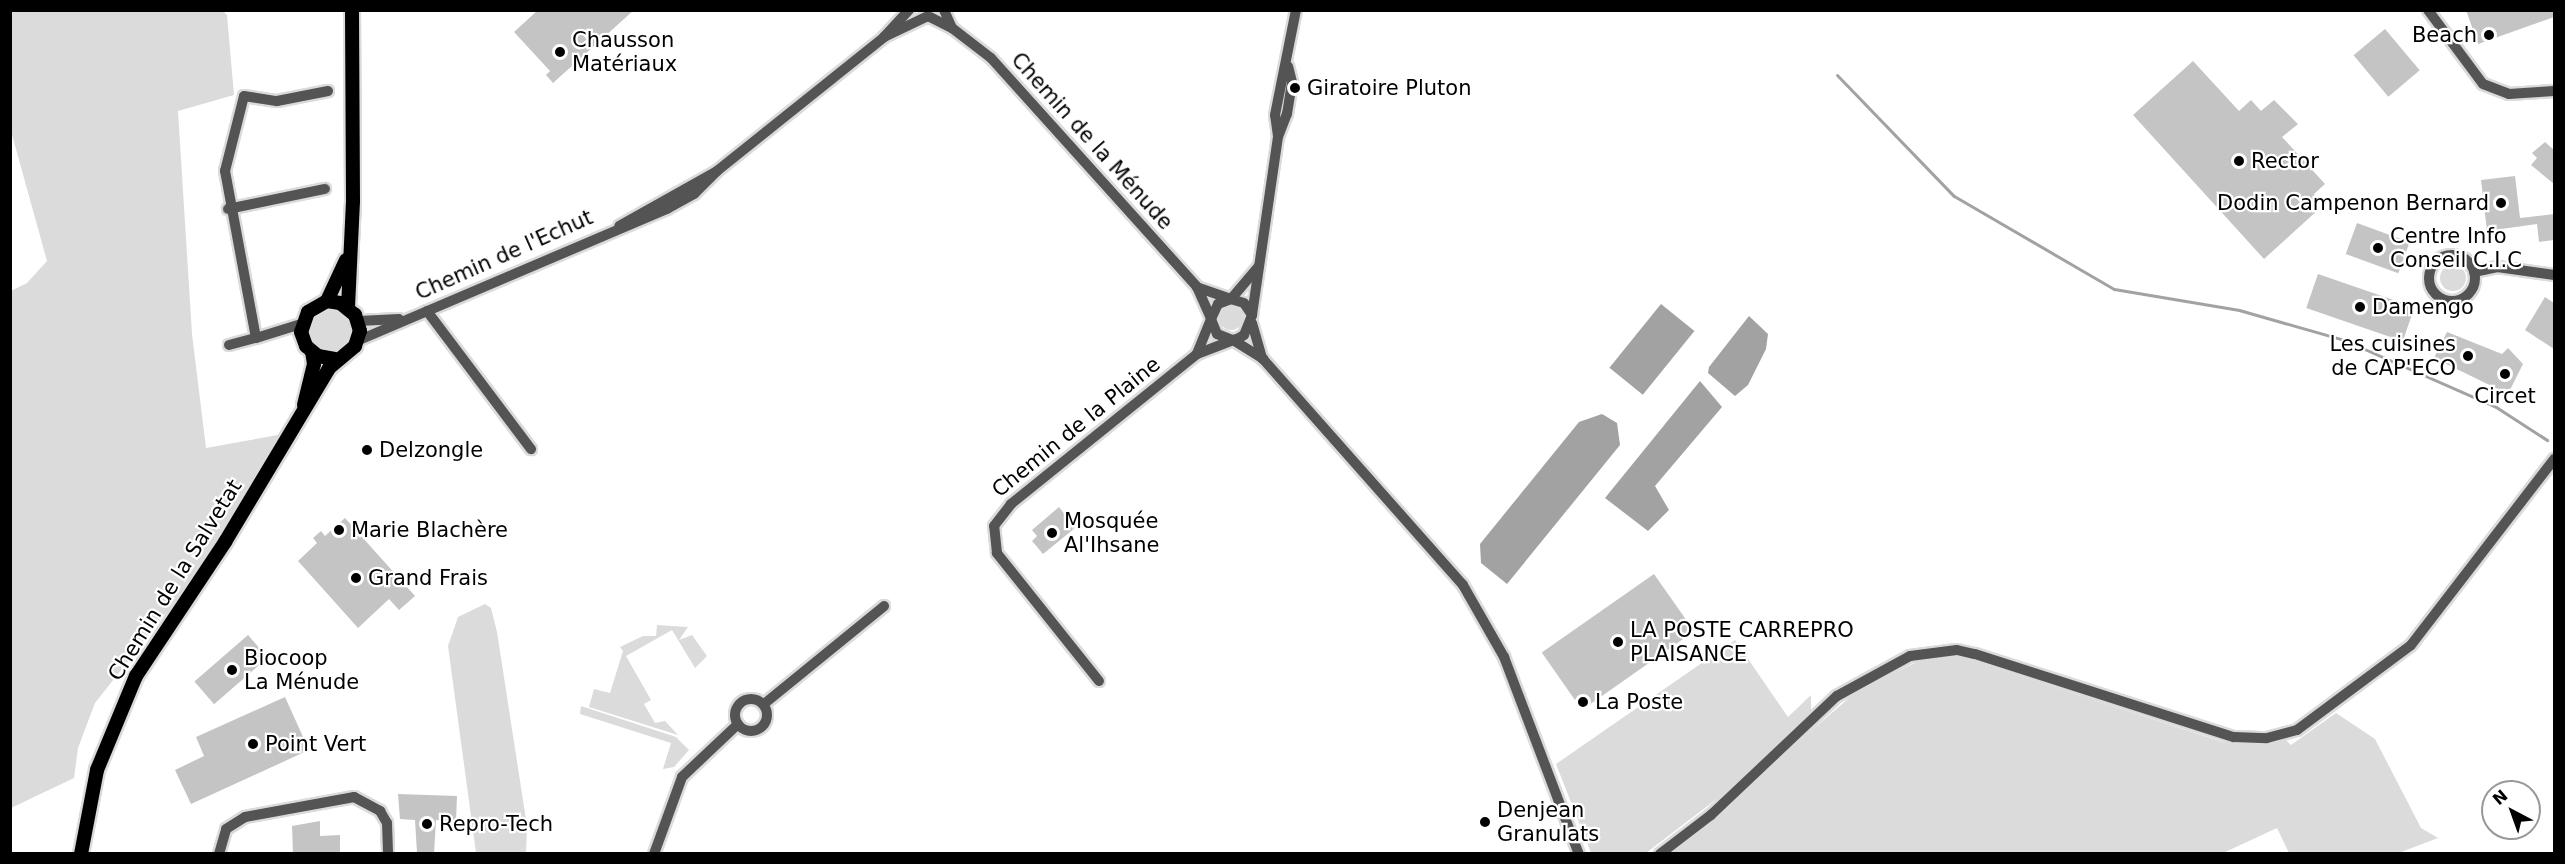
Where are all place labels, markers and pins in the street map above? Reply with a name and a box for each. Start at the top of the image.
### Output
place label: Beach [2412,22,2477,48]
place label: Chausson Matériaux [572,27,677,77]
marker: Beach [2482,28,2496,42]
marker: Chausson Matériaux [553,45,567,59]
place label: Giratoire Pluton [1307,75,1471,101]
marker: Giratoire Pluton [1288,81,1302,95]
place label: Rector [2251,148,2319,174]
marker: Rector [2232,154,2246,168]
place label: Dodin Campenon Bernard [2217,190,2489,216]
marker: Dodin Campenon Bernard [2494,196,2508,210]
place label: Centre Info Conseil C.I.C [2390,223,2522,273]
marker: Centre Info Conseil C.I.C [2371,241,2385,255]
place label: Damengo [2372,294,2474,320]
marker: Damengo [2353,300,2367,314]
place label: Les cuisines de CAP'ECO [2329,331,2456,381]
marker: Les cuisines de CAP'ECO [2461,349,2475,363]
marker: Circet [2498,367,2512,381]
place label: Circet [2474,383,2536,409]
place label: Delzongle [379,437,483,463]
marker: Delzongle [360,443,374,457]
place label: Mosquée Al'Ihsane [1064,508,1160,558]
place label: Marie Blachère [351,517,508,543]
marker: Marie Blachère [332,523,346,537]
marker: Mosquée Al'Ihsane [1045,526,1059,540]
place label: Grand Frais [368,565,488,591]
marker: Grand Frais [349,571,363,585]
place label: LA POSTE CARREPRO PLAISANCE [1630,617,1854,667]
marker: LA POSTE CARREPRO PLAISANCE [1611,635,1625,649]
place label: Biocoop La Ménude [244,645,359,695]
marker: Biocoop La Ménude [225,663,239,677]
place label: La Poste [1595,689,1683,715]
marker: La Poste [1576,695,1590,709]
place label: Point Vert [265,731,366,757]
marker: Point Vert [246,737,260,751]
place label: Denjean Granulats [1497,797,1599,847]
place label: Repro-Tech [439,811,553,837]
marker: Denjean Granulats [1478,815,1492,829]
marker: Repro-Tech [420,817,434,831]

